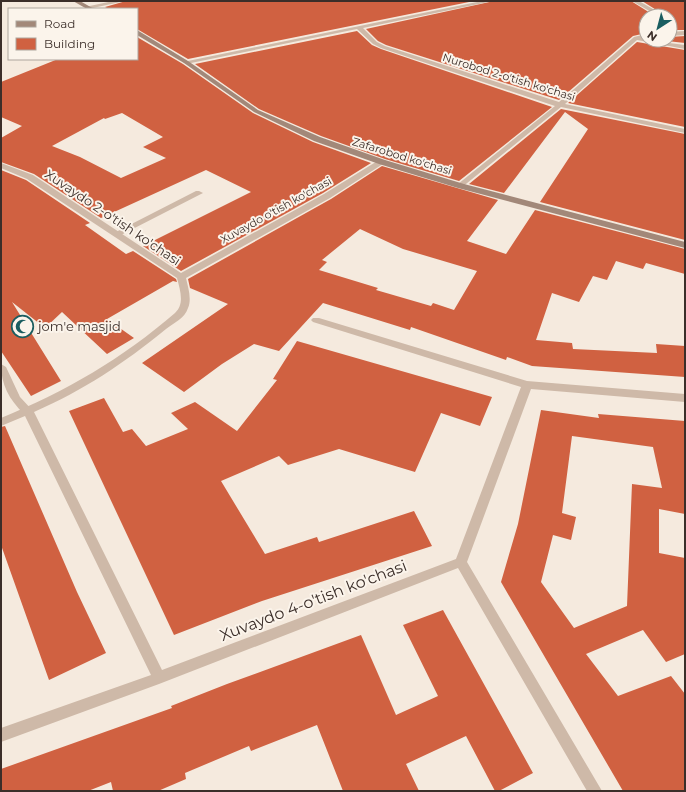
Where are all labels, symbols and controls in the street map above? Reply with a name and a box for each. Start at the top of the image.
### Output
legend [8,8,138,60]
north arrow [638,8,678,48]
text: Road [44,16,75,31]
text: N [644,28,660,44]
text: Building [44,36,95,51]
street label: Nurobod 2-o'tish ko'chasi [441,50,577,104]
street label: Zafarobod ko'chasi [351,134,453,178]
street label: Xuvaydo 2-o'tish ko'chasi [42,166,184,268]
street label: Xuvaydo o'tish ko'chasi [218,174,334,246]
mosque icon: jom'e masjid [10,313,36,339]
place label: jom'e masjid [36,318,121,334]
street label: Xuvaydo 4-o'tish ko'chasi [217,556,409,645]

